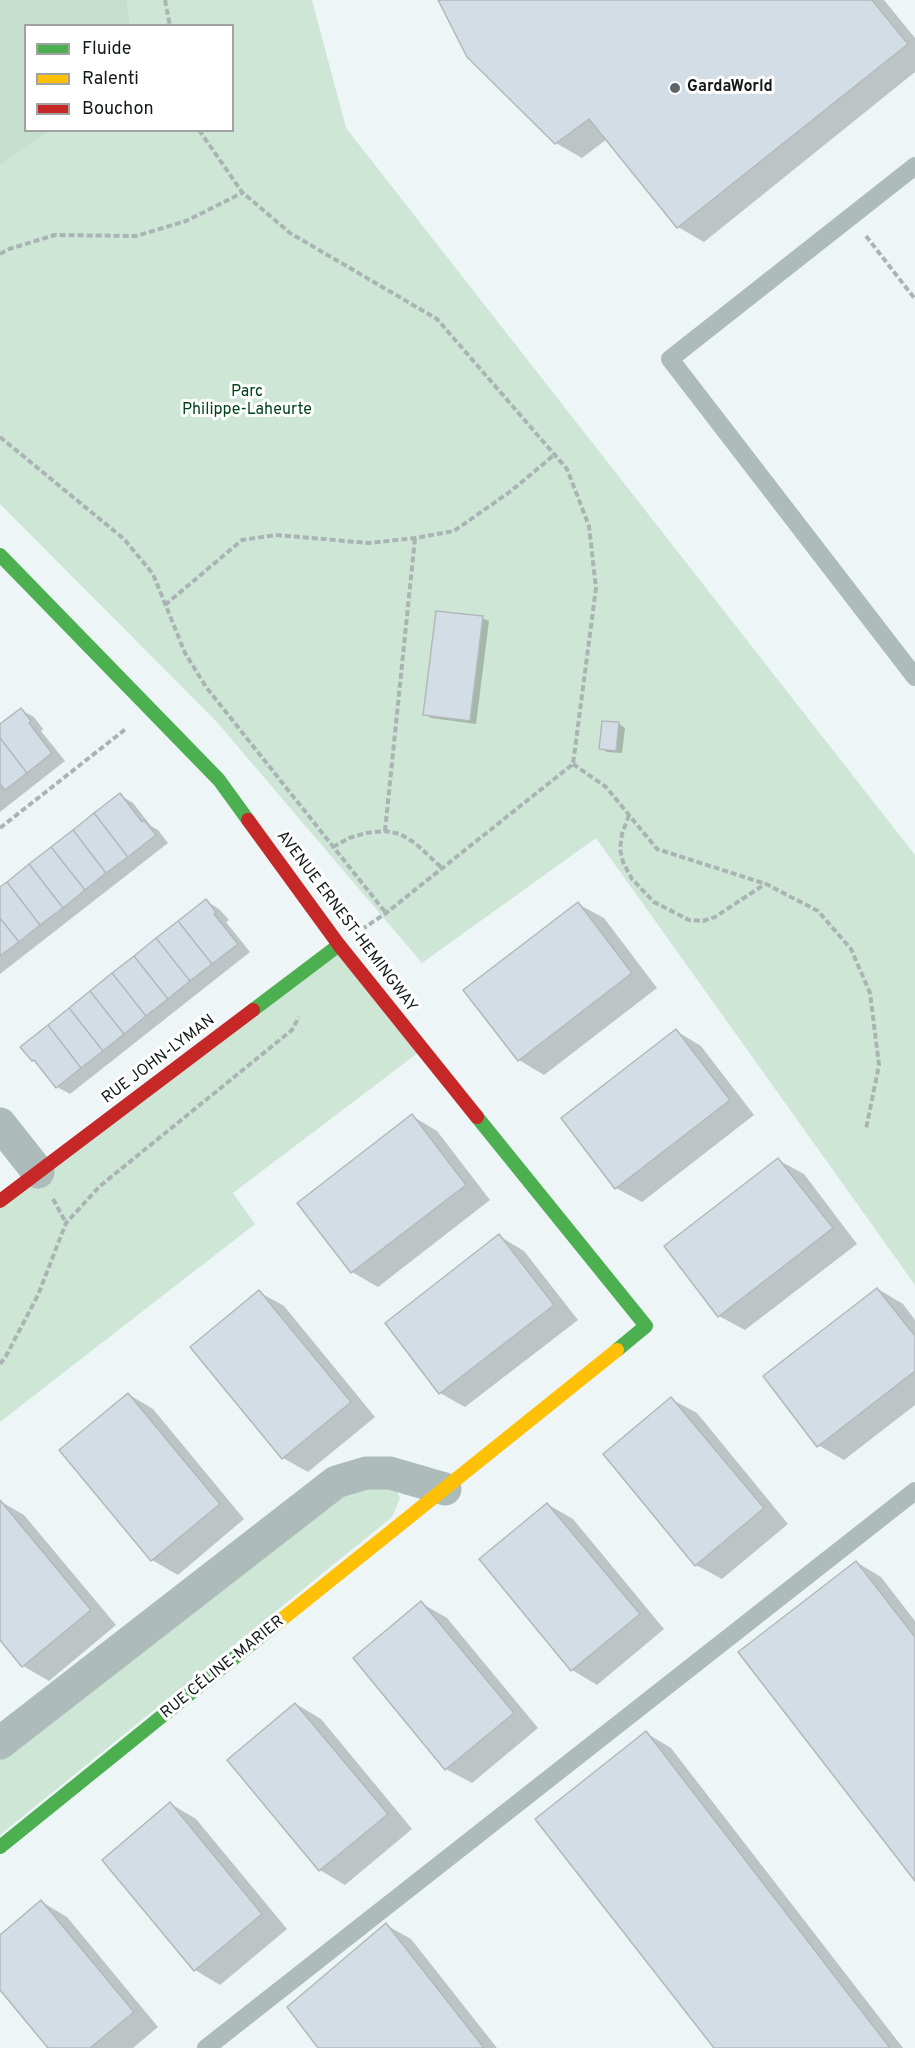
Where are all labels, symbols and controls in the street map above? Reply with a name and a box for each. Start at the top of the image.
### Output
legend [24,24,234,132]
text: Fluide [82,38,131,61]
text: Ralenti [82,68,139,91]
place label: GardaWorld [687,78,773,98]
marker: GardaWorld [668,81,682,95]
text: Bouchon [82,98,154,121]
park label: Parc Philippe-Laheurte [182,383,312,421]
street label: AVENUE ERNEST-HEMINGWAY [272,828,420,1016]
street label: RUE JOHN-LYMAN [99,1011,219,1109]
street label: RUE CÉLINE-MARIER [158,1612,288,1724]

